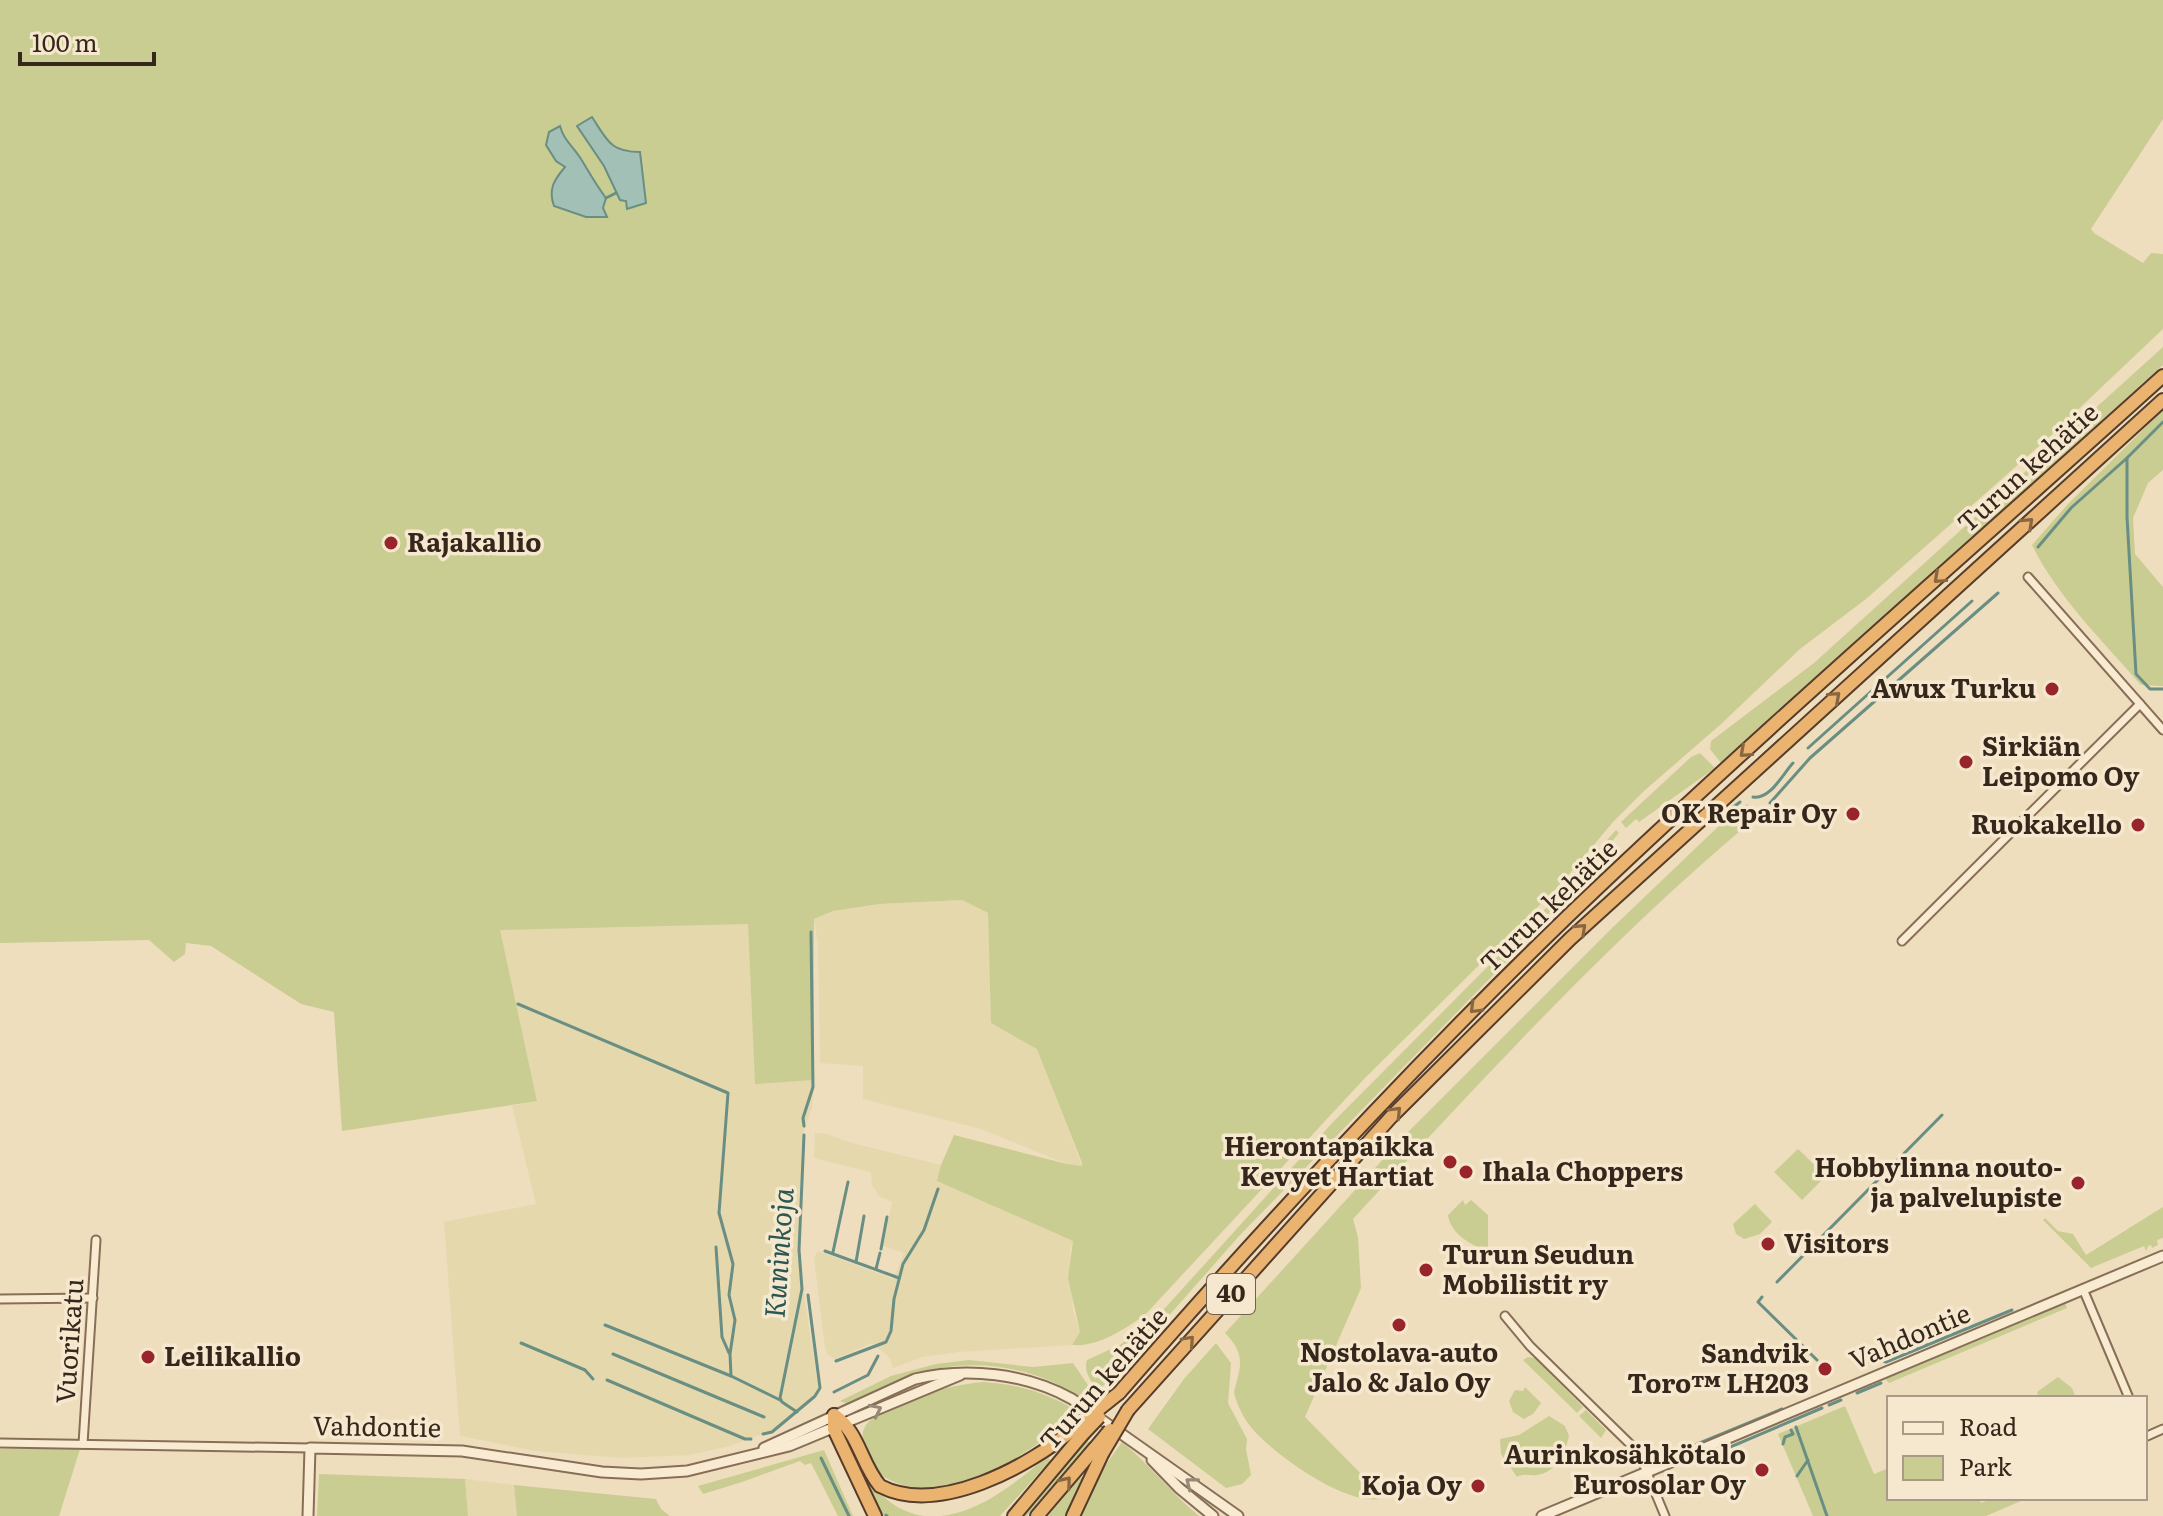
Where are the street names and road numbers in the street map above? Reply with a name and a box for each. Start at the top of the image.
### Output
street label: Turun kehätie [1947,392,2106,540]
street label: Turun kehätie [1470,828,1625,980]
road number: 40 [1207,1274,1255,1314]
street label: Vuorikatu [44,1277,91,1405]
street label: Vahdontie [1842,1292,1976,1378]
street label: Turun kehätie [1029,1297,1175,1457]
street label: Vahdontie [313,1404,441,1445]

